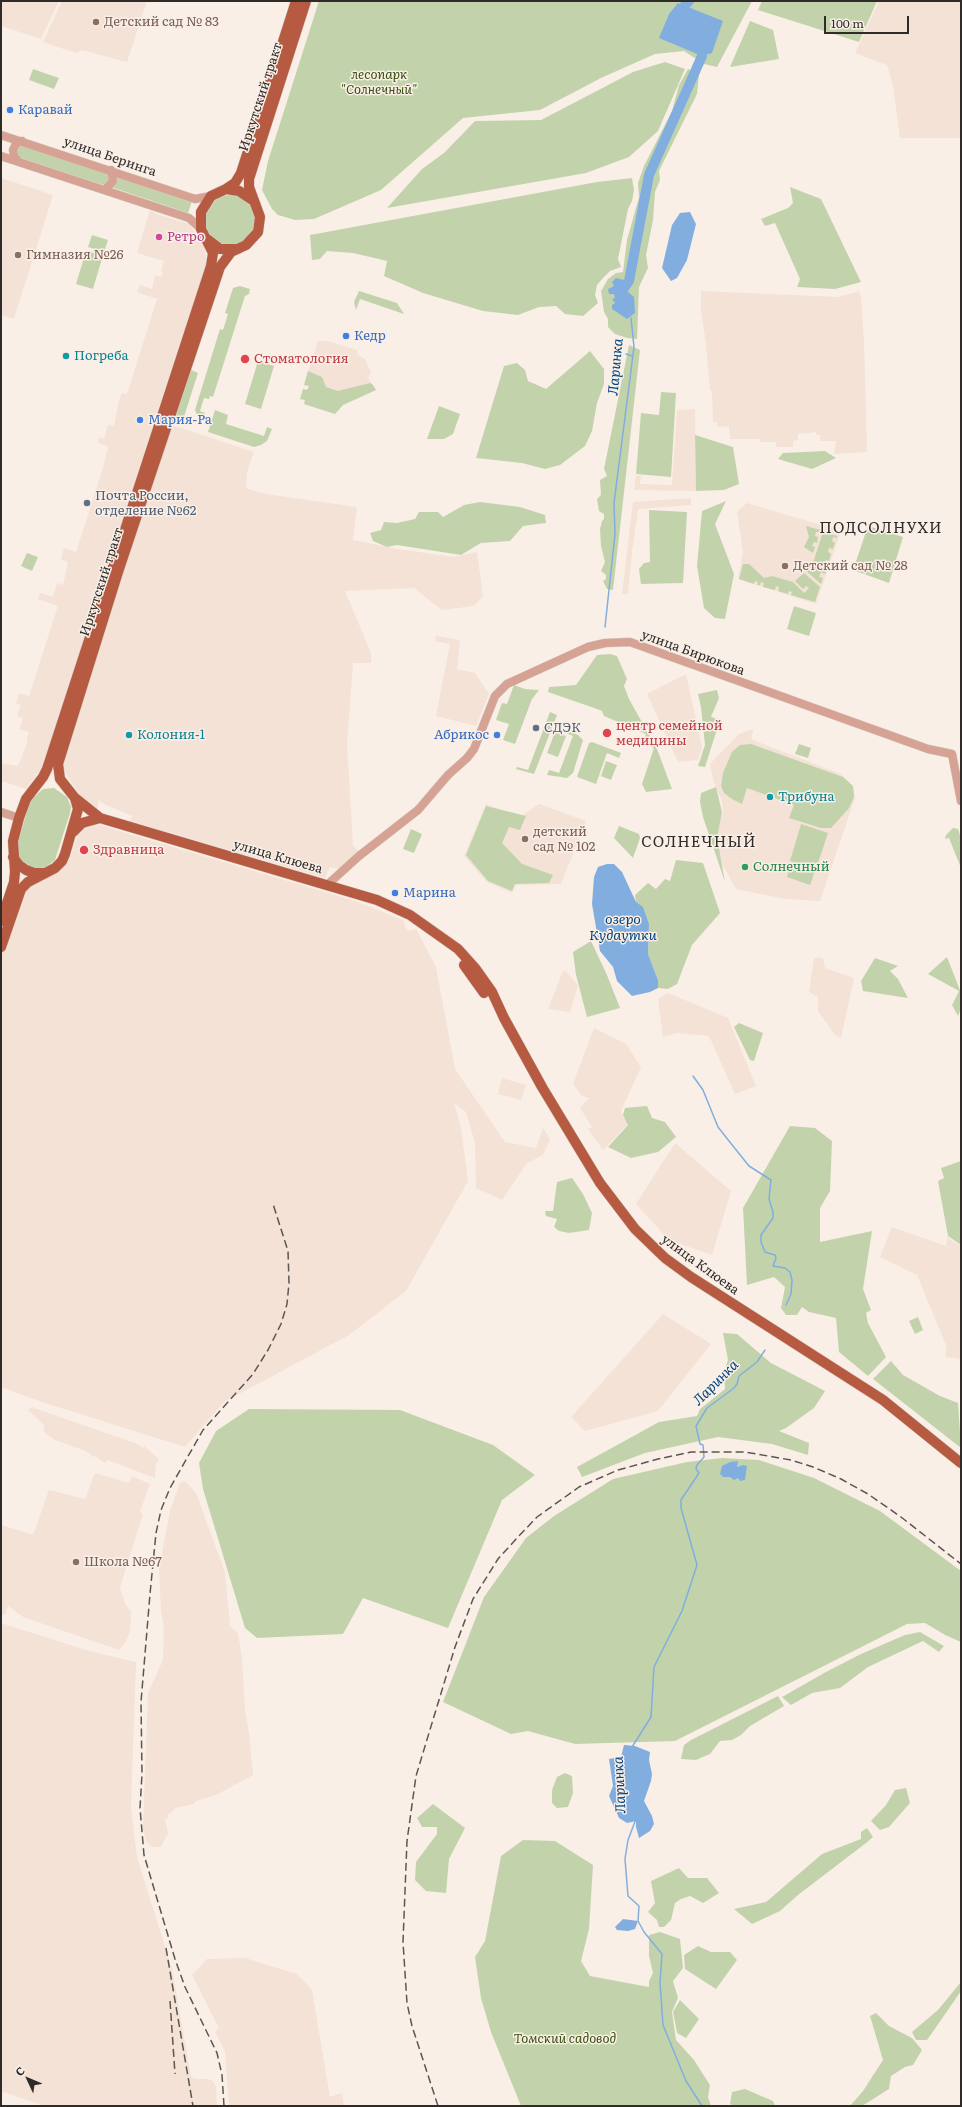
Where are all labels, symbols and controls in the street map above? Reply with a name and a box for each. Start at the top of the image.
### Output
scale bar [826,8,911,34]
place label: Детский сад № 83 [104,14,219,30]
text: 100 m [831,14,864,32]
marker: Детский сад № 83 [91,17,101,27]
street label: Иркутский тракт [236,41,286,153]
park label: лесопарк "Солнечный" [341,67,417,98]
place label: Каравай [18,102,73,118]
marker: Каравай [5,105,15,115]
street label: улица Беринга [62,134,158,180]
place label: Ретро [167,229,205,245]
marker: Ретро [154,232,164,242]
place label: Гимназия №26 [26,247,123,263]
marker: Гимназия №26 [13,250,23,260]
place label: Кедр [354,328,386,344]
marker: Кедр [341,331,351,341]
water label: Ларинка [605,338,627,396]
place label: Погреба [74,348,129,364]
marker: Погреба [61,351,71,361]
place label: Стоматология [254,351,349,367]
marker: Стоматология [239,353,251,365]
place label: Мария-Ра [148,412,212,428]
marker: Мария-Ра [135,415,145,425]
place label: Почта России, отделение №62 [95,488,196,519]
marker: Почта России, отделение №62 [82,498,92,508]
district label: ПОДСОЛНУХИ [819,520,943,538]
street label: Иркутский тракт [77,526,127,638]
place label: Детский сад № 28 [793,558,908,574]
marker: Детский сад № 28 [780,561,790,571]
street label: улица Бирюкова [639,627,747,679]
place label: центр семейной медицины [616,718,723,749]
place label: СДЭК [544,720,581,736]
marker: СДЭК [531,723,541,733]
place label: Колония-1 [137,727,205,743]
place label: Абрикос [434,727,489,743]
marker: центр семейной медицины [601,727,613,739]
marker: Колония-1 [124,730,134,740]
marker: Абрикос [492,730,502,740]
place label: Трибуна [778,789,835,805]
marker: Трибуна [765,792,775,802]
place label: детский сад № 102 [533,824,595,855]
marker: детский сад № 102 [520,834,530,844]
district label: СОЛНЕЧНЫЙ [641,834,757,852]
street label: улица Клюева [231,837,325,877]
place label: Здравница [93,842,164,858]
marker: Здравница [78,844,90,856]
place label: Солнечный [753,859,830,875]
marker: Солнечный [740,862,750,872]
place label: Марина [403,885,456,901]
marker: Марина [390,888,400,898]
water label: озеро Кудаутки [589,912,657,944]
street label: улица Клюева [658,1232,742,1298]
water label: Ларинка [690,1357,742,1409]
place label: Школа №67 [84,1554,162,1570]
marker: Школа №67 [71,1557,81,1567]
water label: Ларинка [610,1756,630,1814]
park label: Томский садовод [514,2031,616,2047]
north arrow [8,2059,48,2099]
text: С [11,2062,28,2079]

